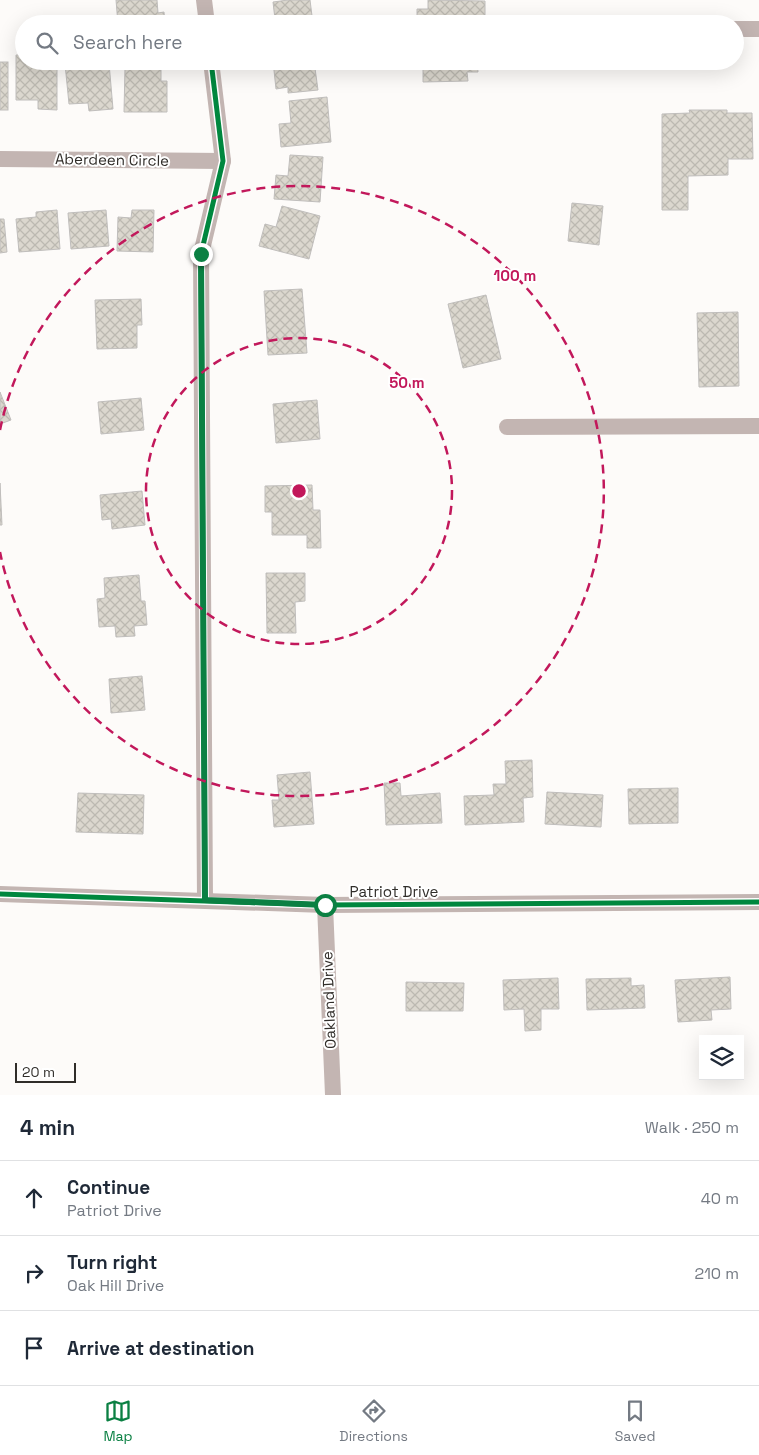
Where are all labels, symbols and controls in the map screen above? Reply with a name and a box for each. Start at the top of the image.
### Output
search box [15,15,744,70]
icon: search [33,29,61,57]
text: Search here [73,30,183,55]
street label: Aberdeen Circle [55,149,169,170]
route end [190,243,213,266]
text: 100 m [494,266,536,285]
text: 50 m [389,373,425,392]
centre of rings [290,482,308,500]
street label: Patriot Drive [350,882,439,901]
route start [314,894,337,917]
street label: Oakland Drive [317,951,340,1049]
map controls [699,1035,744,1080]
button: layers [699,1035,744,1080]
scale bar [15,1060,76,1083]
text: 20 m [22,1063,55,1081]
text: 4 min [20,1114,75,1141]
text: Walk · 250 m [645,1117,739,1138]
text: Continue [67,1175,150,1200]
icon: ahead [20,1184,48,1212]
text: 40 m [701,1188,739,1209]
text: Patriot Drive [67,1200,162,1221]
text: Turn right [67,1250,157,1275]
icon: right [20,1259,48,1287]
text: 210 m [695,1263,739,1284]
text: Oak Hill Drive [67,1275,164,1296]
icon: arrive [20,1334,48,1362]
text: Arrive at destination [67,1336,255,1361]
tab: Map [103,1397,133,1445]
tab: Directions [339,1397,408,1445]
tab: Saved [615,1397,656,1445]

